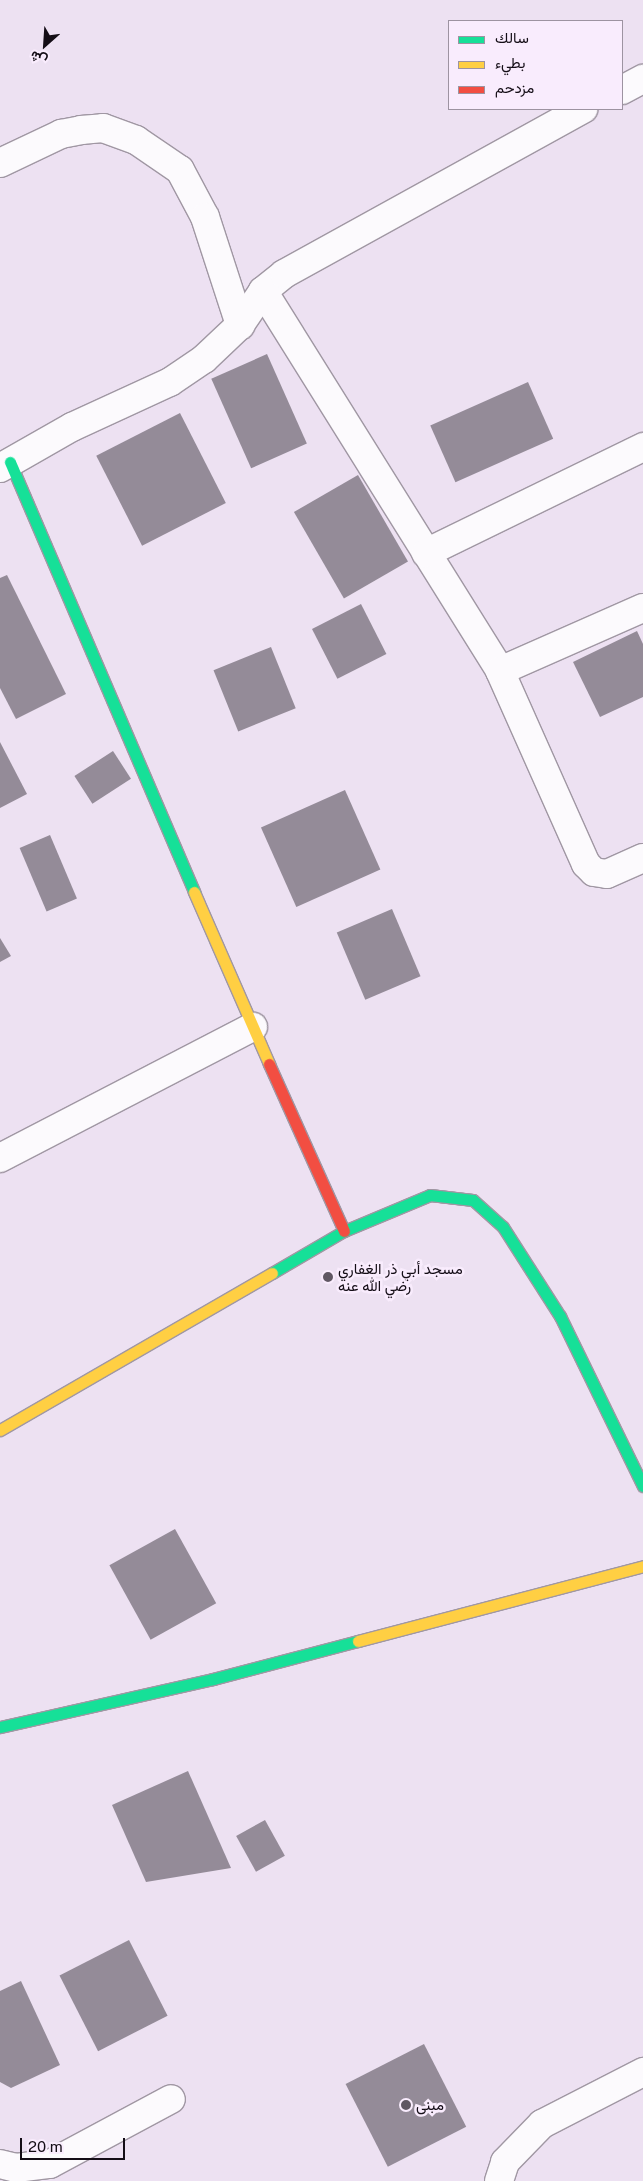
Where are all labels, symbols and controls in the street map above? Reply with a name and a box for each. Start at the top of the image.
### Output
north arrow [20,20,70,70]
legend [448,20,623,110]
text: سالك [495,29,529,46]
text: ش [27,48,50,69]
text: بطيء [495,54,525,71]
text: مزدحم [495,79,534,96]
place label: مسجد أبي ذر الغفاري رضي الله عنه [338,1259,463,1294]
marker: مسجد أبي ذر الغفاري رضي الله عنه [322,1271,334,1283]
place label: مبنى [416,2096,444,2114]
marker: مبنى [400,2099,412,2111]
scale bar [22,2128,128,2160]
text: 20 m [28,2138,63,2155]

